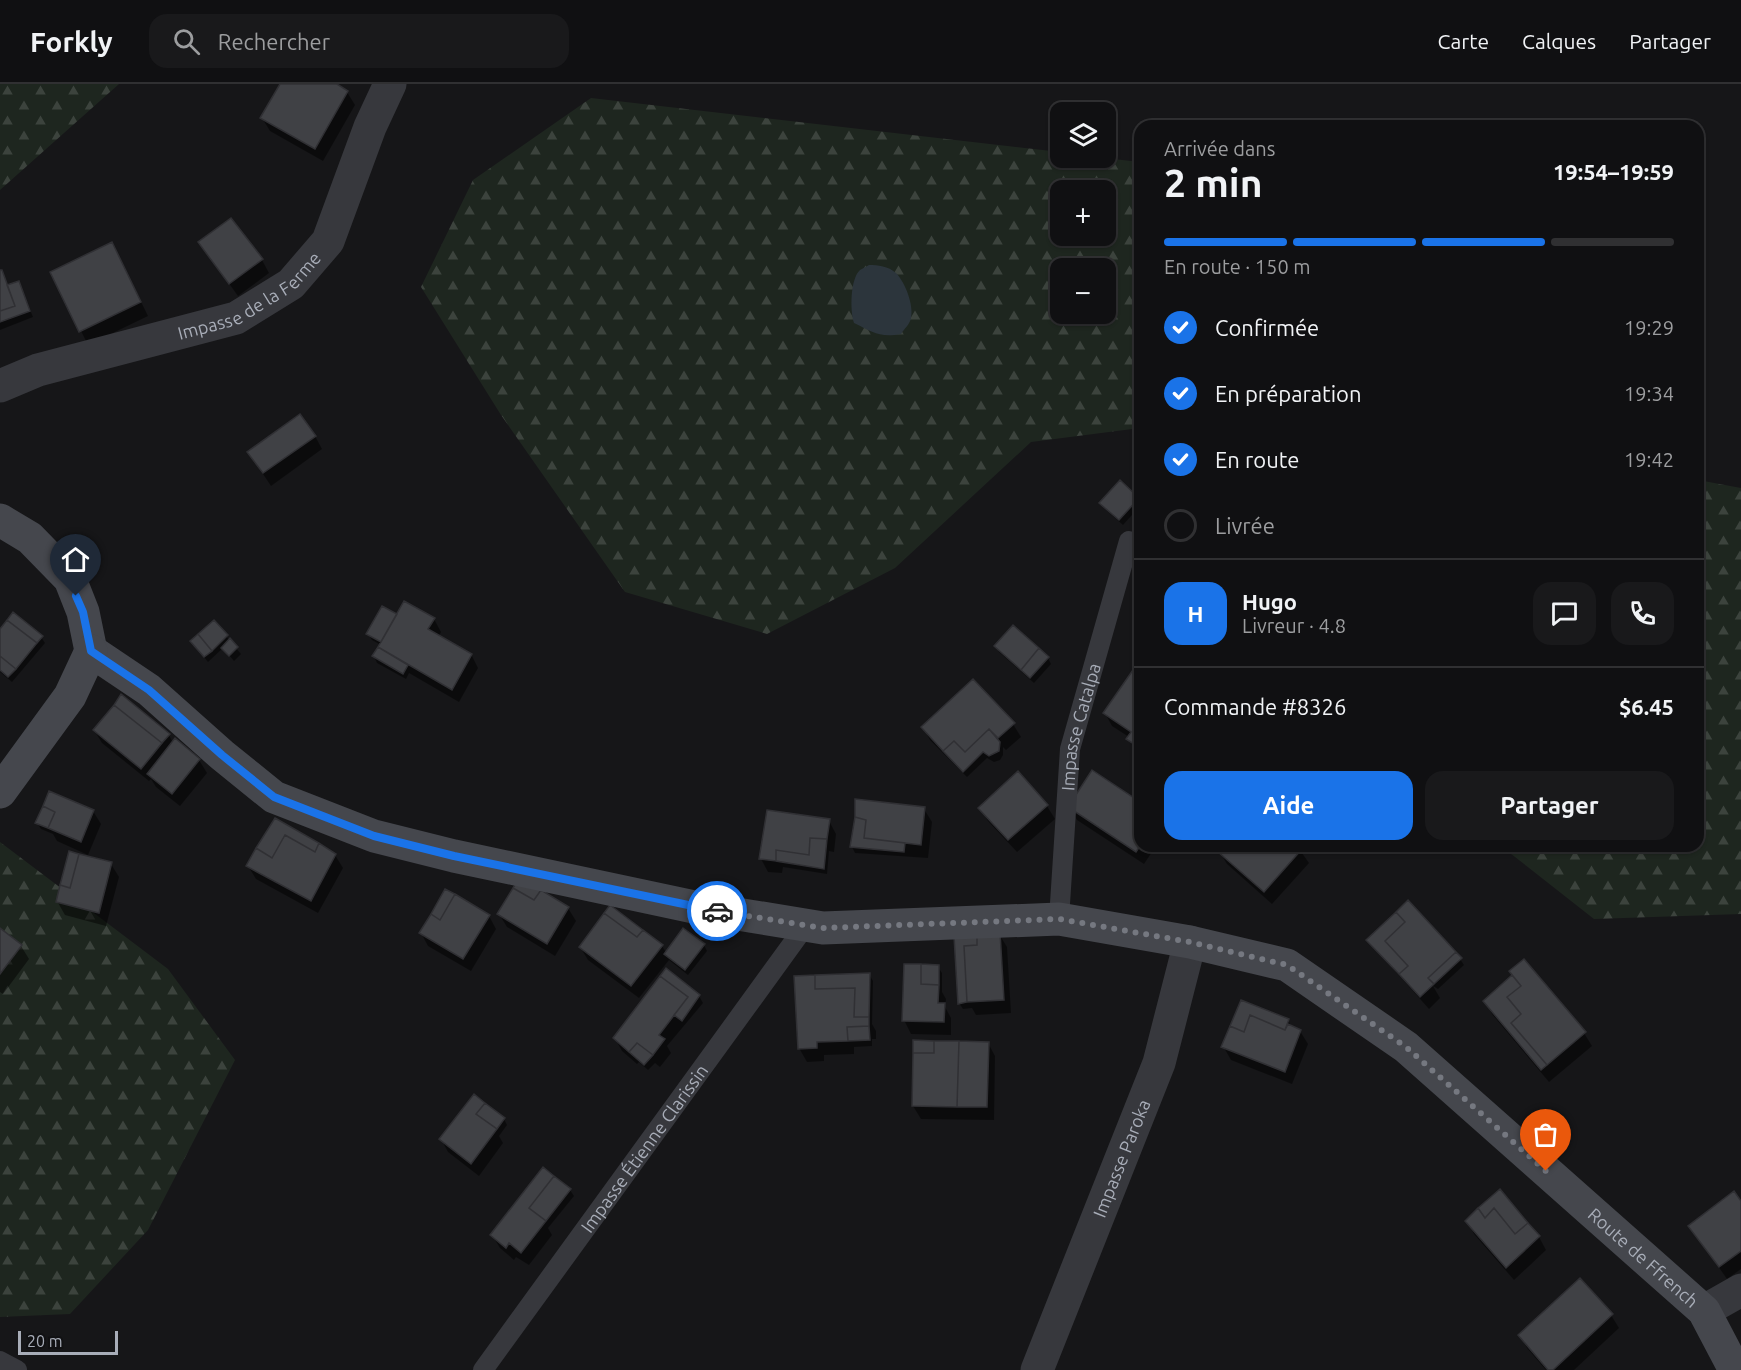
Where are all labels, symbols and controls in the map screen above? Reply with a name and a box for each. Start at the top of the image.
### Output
search box [149,14,569,68]
icon: search [170,25,203,58]
text: Forkly [30,26,113,57]
text: Rechercher [218,29,330,54]
text: Carte [1438,29,1489,53]
text: Calques [1522,29,1596,53]
text: Partager [1629,29,1711,53]
map controls [1050,102,1116,324]
button: layers [1050,102,1116,168]
text: Arrivée dans [1164,137,1275,160]
text: 19:54–19:59 [1553,159,1674,184]
text: 2 min [1164,161,1263,204]
button: + [1050,180,1116,246]
street label: Impasse de la Ferme [175,248,324,343]
text: En route · 150 m [1164,255,1311,278]
button: − [1050,258,1116,324]
icon: check [1164,311,1197,344]
text: Confirmée [1215,315,1319,340]
text: 19:29 [1624,316,1674,339]
icon: check [1164,377,1197,410]
text: En préparation [1215,381,1362,406]
text: 19:34 [1624,382,1674,405]
icon: check [1164,443,1197,476]
text: En route [1215,447,1299,472]
text: 19:42 [1624,448,1674,471]
text: Livrée [1215,513,1275,538]
pin [50,534,101,596]
icon: home [59,543,92,576]
button: chat [1533,582,1596,645]
button: phone [1611,582,1674,645]
text: Hugo [1242,589,1297,614]
text: H [1188,601,1203,626]
text: Livreur · 4.8 [1242,614,1346,637]
street label: Impasse Catalpa [1057,661,1104,791]
text: Commande #8326 [1164,694,1346,719]
text: $6.45 [1619,694,1674,719]
button: Aide [1164,771,1413,840]
button: Partager [1425,771,1674,840]
courier [687,881,747,941]
icon: car [701,895,734,928]
street label: Impasse Étienne Clarissin [576,1061,711,1236]
street label: Impasse Paroka [1089,1096,1154,1220]
pin [1520,1109,1571,1171]
icon: bag [1529,1118,1562,1151]
street label: Route de Ffrench [1585,1204,1702,1311]
scale bar [18,1328,118,1356]
text: 20 m [27,1332,63,1350]

